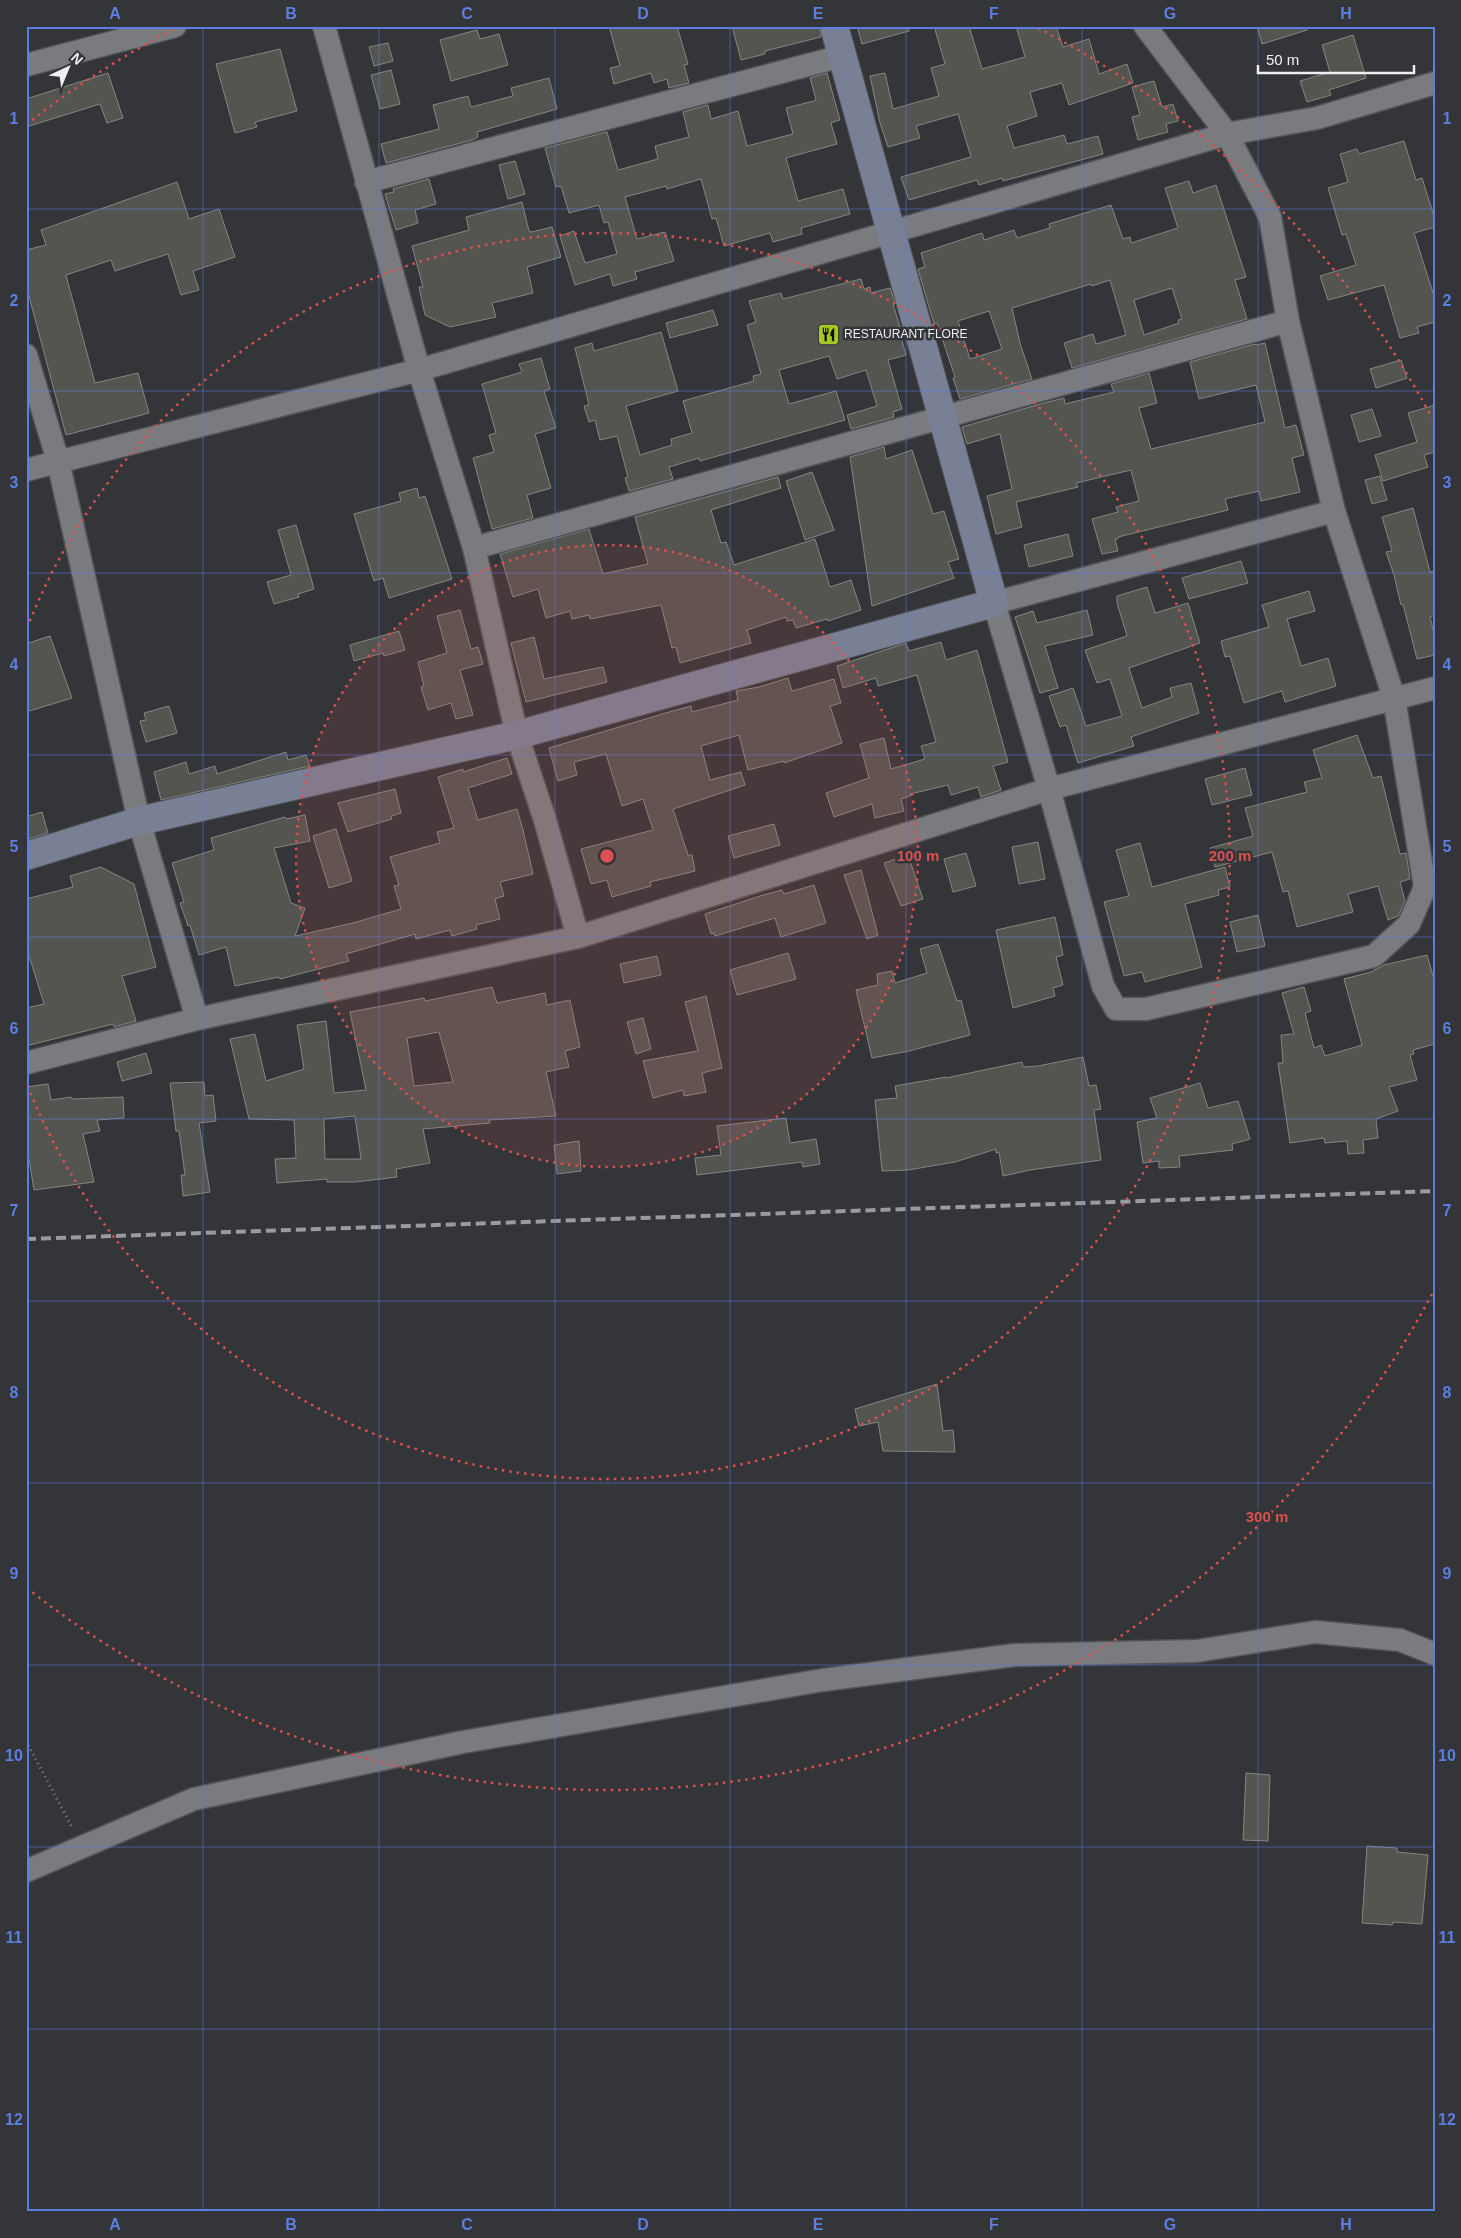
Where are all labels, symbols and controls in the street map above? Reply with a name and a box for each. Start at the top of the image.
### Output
text: A [109,5,121,22]
text: B [285,5,297,22]
text: C [461,5,473,22]
text: D [637,5,649,22]
text: E [813,5,824,22]
text: F [989,5,999,22]
text: G [1164,5,1176,22]
text: H [1340,5,1352,22]
north arrow [42,42,92,92]
scale bar [1258,42,1415,74]
text: N [68,49,86,68]
text: 50 m [1266,51,1299,68]
text: 1 [10,110,19,127]
text: 1 [1443,110,1452,127]
text: 2 [10,292,19,309]
text: 2 [1443,292,1452,309]
restaurant icon: RESTAURANT FLORE [816,322,840,346]
place label: RESTAURANT FLORE [844,327,968,341]
text: 3 [10,474,19,491]
text: 3 [1443,474,1452,491]
text: 4 [10,656,19,673]
text: 4 [1443,656,1452,673]
text: 5 [10,838,19,855]
text: 5 [1443,838,1452,855]
centre of rings [598,847,616,865]
text: 100 m [897,847,939,864]
text: 200 m [1209,847,1251,864]
text: 6 [10,1020,19,1037]
text: 6 [1443,1020,1452,1037]
text: 7 [10,1202,19,1219]
text: 7 [1443,1202,1452,1219]
text: 8 [10,1384,19,1401]
text: 8 [1443,1384,1452,1401]
text: 300 m [1246,1508,1288,1525]
text: 9 [10,1565,19,1582]
text: 9 [1443,1565,1452,1582]
text: 10 [5,1747,23,1764]
text: 10 [1438,1747,1456,1764]
text: 11 [6,1929,23,1946]
text: 11 [1439,1929,1456,1946]
text: 12 [5,2111,23,2128]
text: 12 [1438,2111,1456,2128]
text: A [109,2216,121,2233]
text: B [285,2216,297,2233]
text: C [461,2216,473,2233]
text: D [637,2216,649,2233]
text: E [813,2216,824,2233]
text: F [989,2216,999,2233]
text: G [1164,2216,1176,2233]
text: H [1340,2216,1352,2233]

